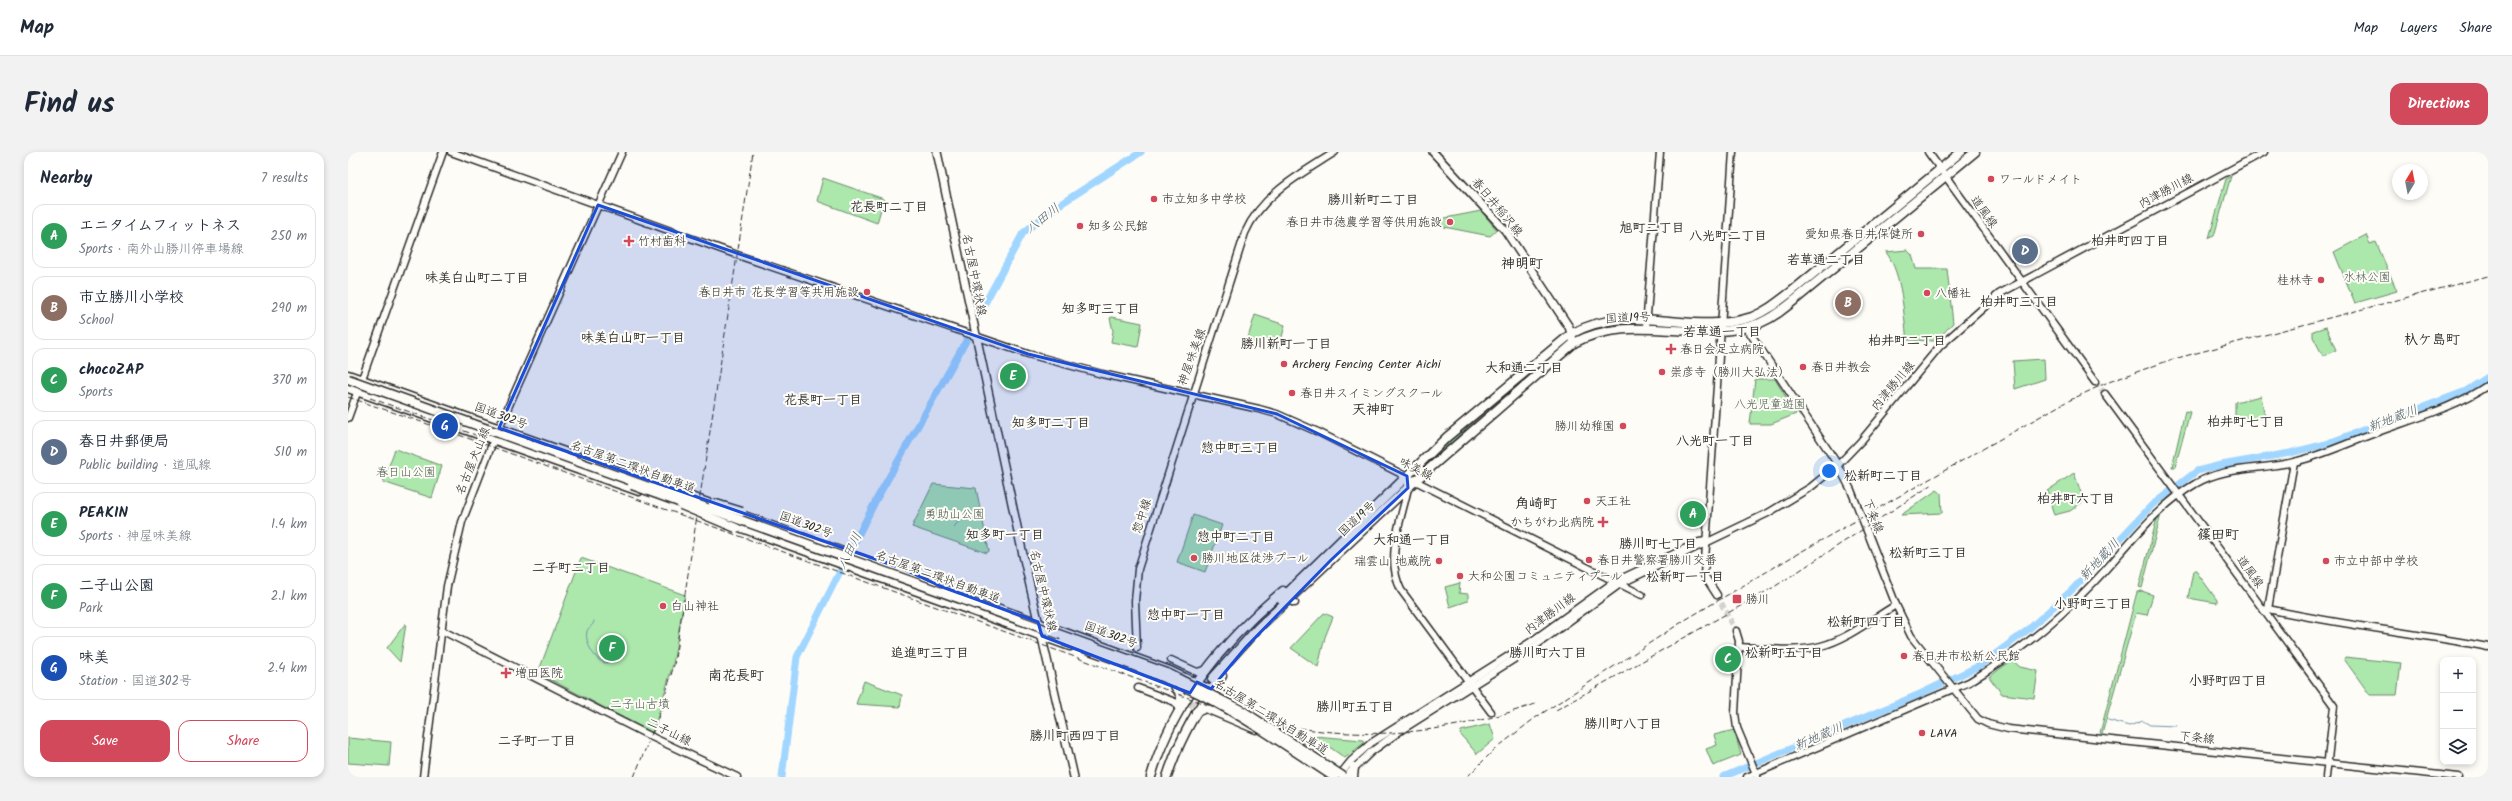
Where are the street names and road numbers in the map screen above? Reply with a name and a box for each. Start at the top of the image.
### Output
street label: 内津勝川線 [2135,169,2197,213]
street label: 春日井稲沢線 [1467,173,1527,241]
street label: 道風線 [1966,192,2002,232]
street label: 名古屋中環状線 [957,232,991,318]
street label: 国道19号 [1605,307,1651,329]
street label: 神屋味美線 [1173,326,1211,388]
street label: 内津勝川線 [1866,357,1920,415]
street label: 国道302号 [472,398,530,434]
street label: 名古屋犬山線 [451,424,495,498]
street label: 名古屋第二環状自動車道 [568,435,698,499]
street label: 味美線 [1396,452,1436,486]
street label: 惣中線 [1127,496,1157,536]
street label: 国道19号 [1334,496,1380,542]
street label: 下条線 [1858,496,1888,536]
street label: 国道302号 [777,507,835,543]
street label: 名古屋第二環状自動車道 [873,545,1003,609]
street label: 名古屋中環状線 [1024,548,1062,634]
street label: 道風線 [2232,552,2268,592]
street label: 内津勝川線 [1520,588,1580,640]
street label: 国道302号 [1082,617,1140,653]
street label: 名古屋第二環状自動車道 [1210,674,1332,760]
street label: 二子山線 [643,713,695,751]
street label: 下条線 [2178,727,2216,749]

